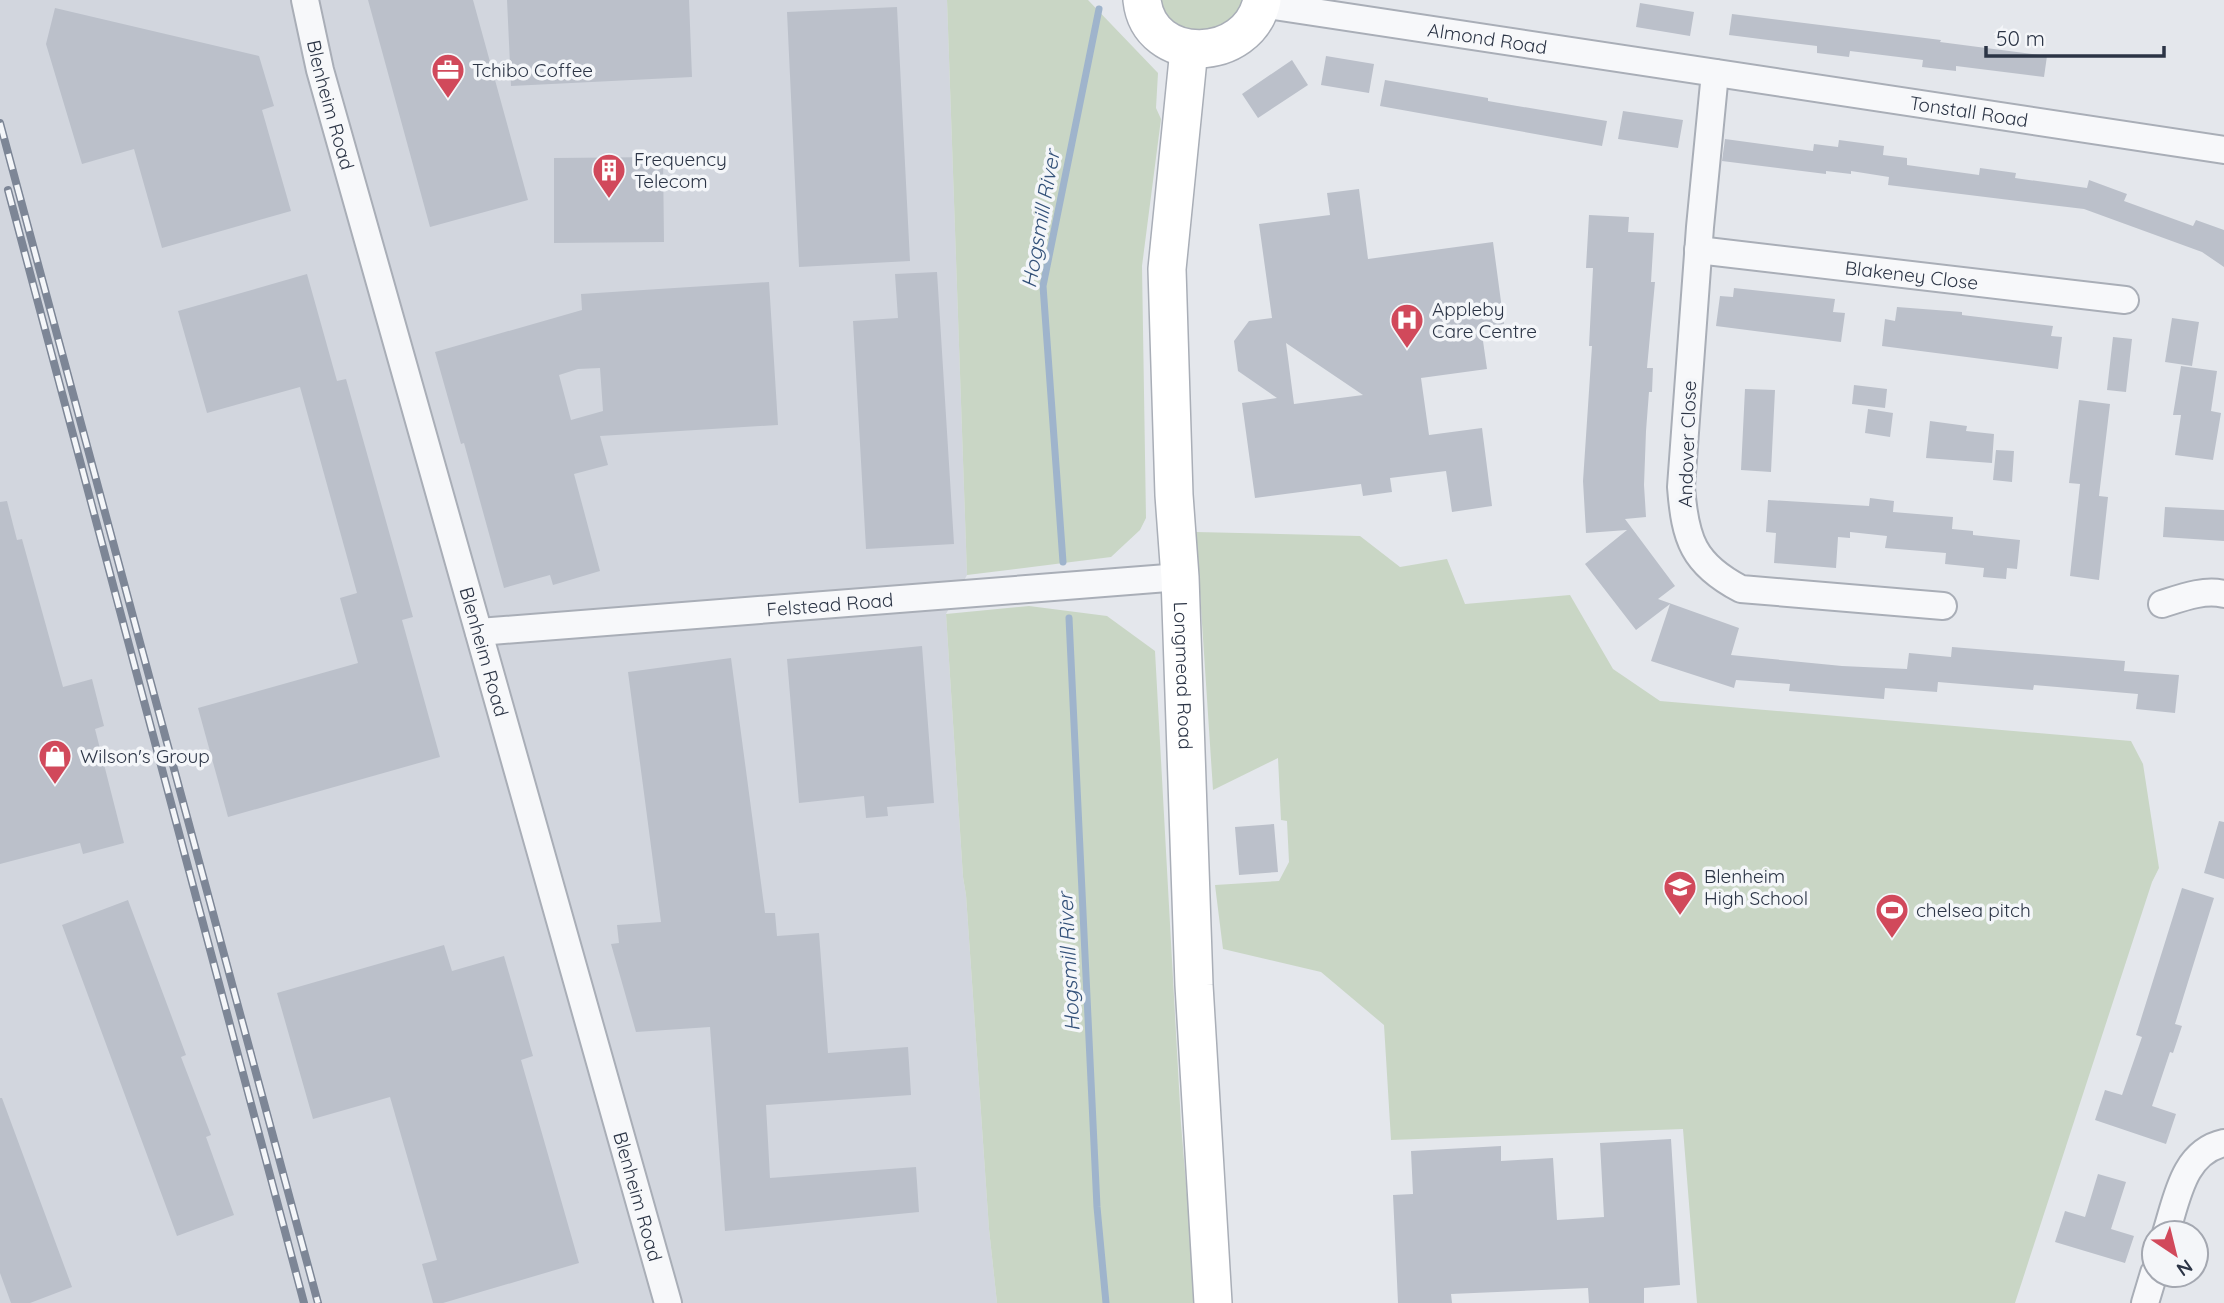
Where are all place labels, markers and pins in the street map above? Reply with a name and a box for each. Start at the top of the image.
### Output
office icon: Tchibo Coffee [429,51,467,100]
place label: Tchibo Coffee [472,58,593,82]
place label: Frequency Telecom [634,147,727,193]
building icon: Frequency Telecom [590,151,628,200]
place label: Appleby Care Centre [1432,297,1537,343]
hospital icon: Appleby Care Centre [1388,301,1426,350]
shop icon: Wilson's Group [36,737,74,786]
place label: Wilson's Group [80,744,210,768]
place label: Blenheim High School [1704,864,1808,910]
school or university icon: Blenheim High School [1661,868,1699,917]
sports icon: chelsea pitch [1873,891,1911,940]
place label: chelsea pitch [1916,898,2031,922]

